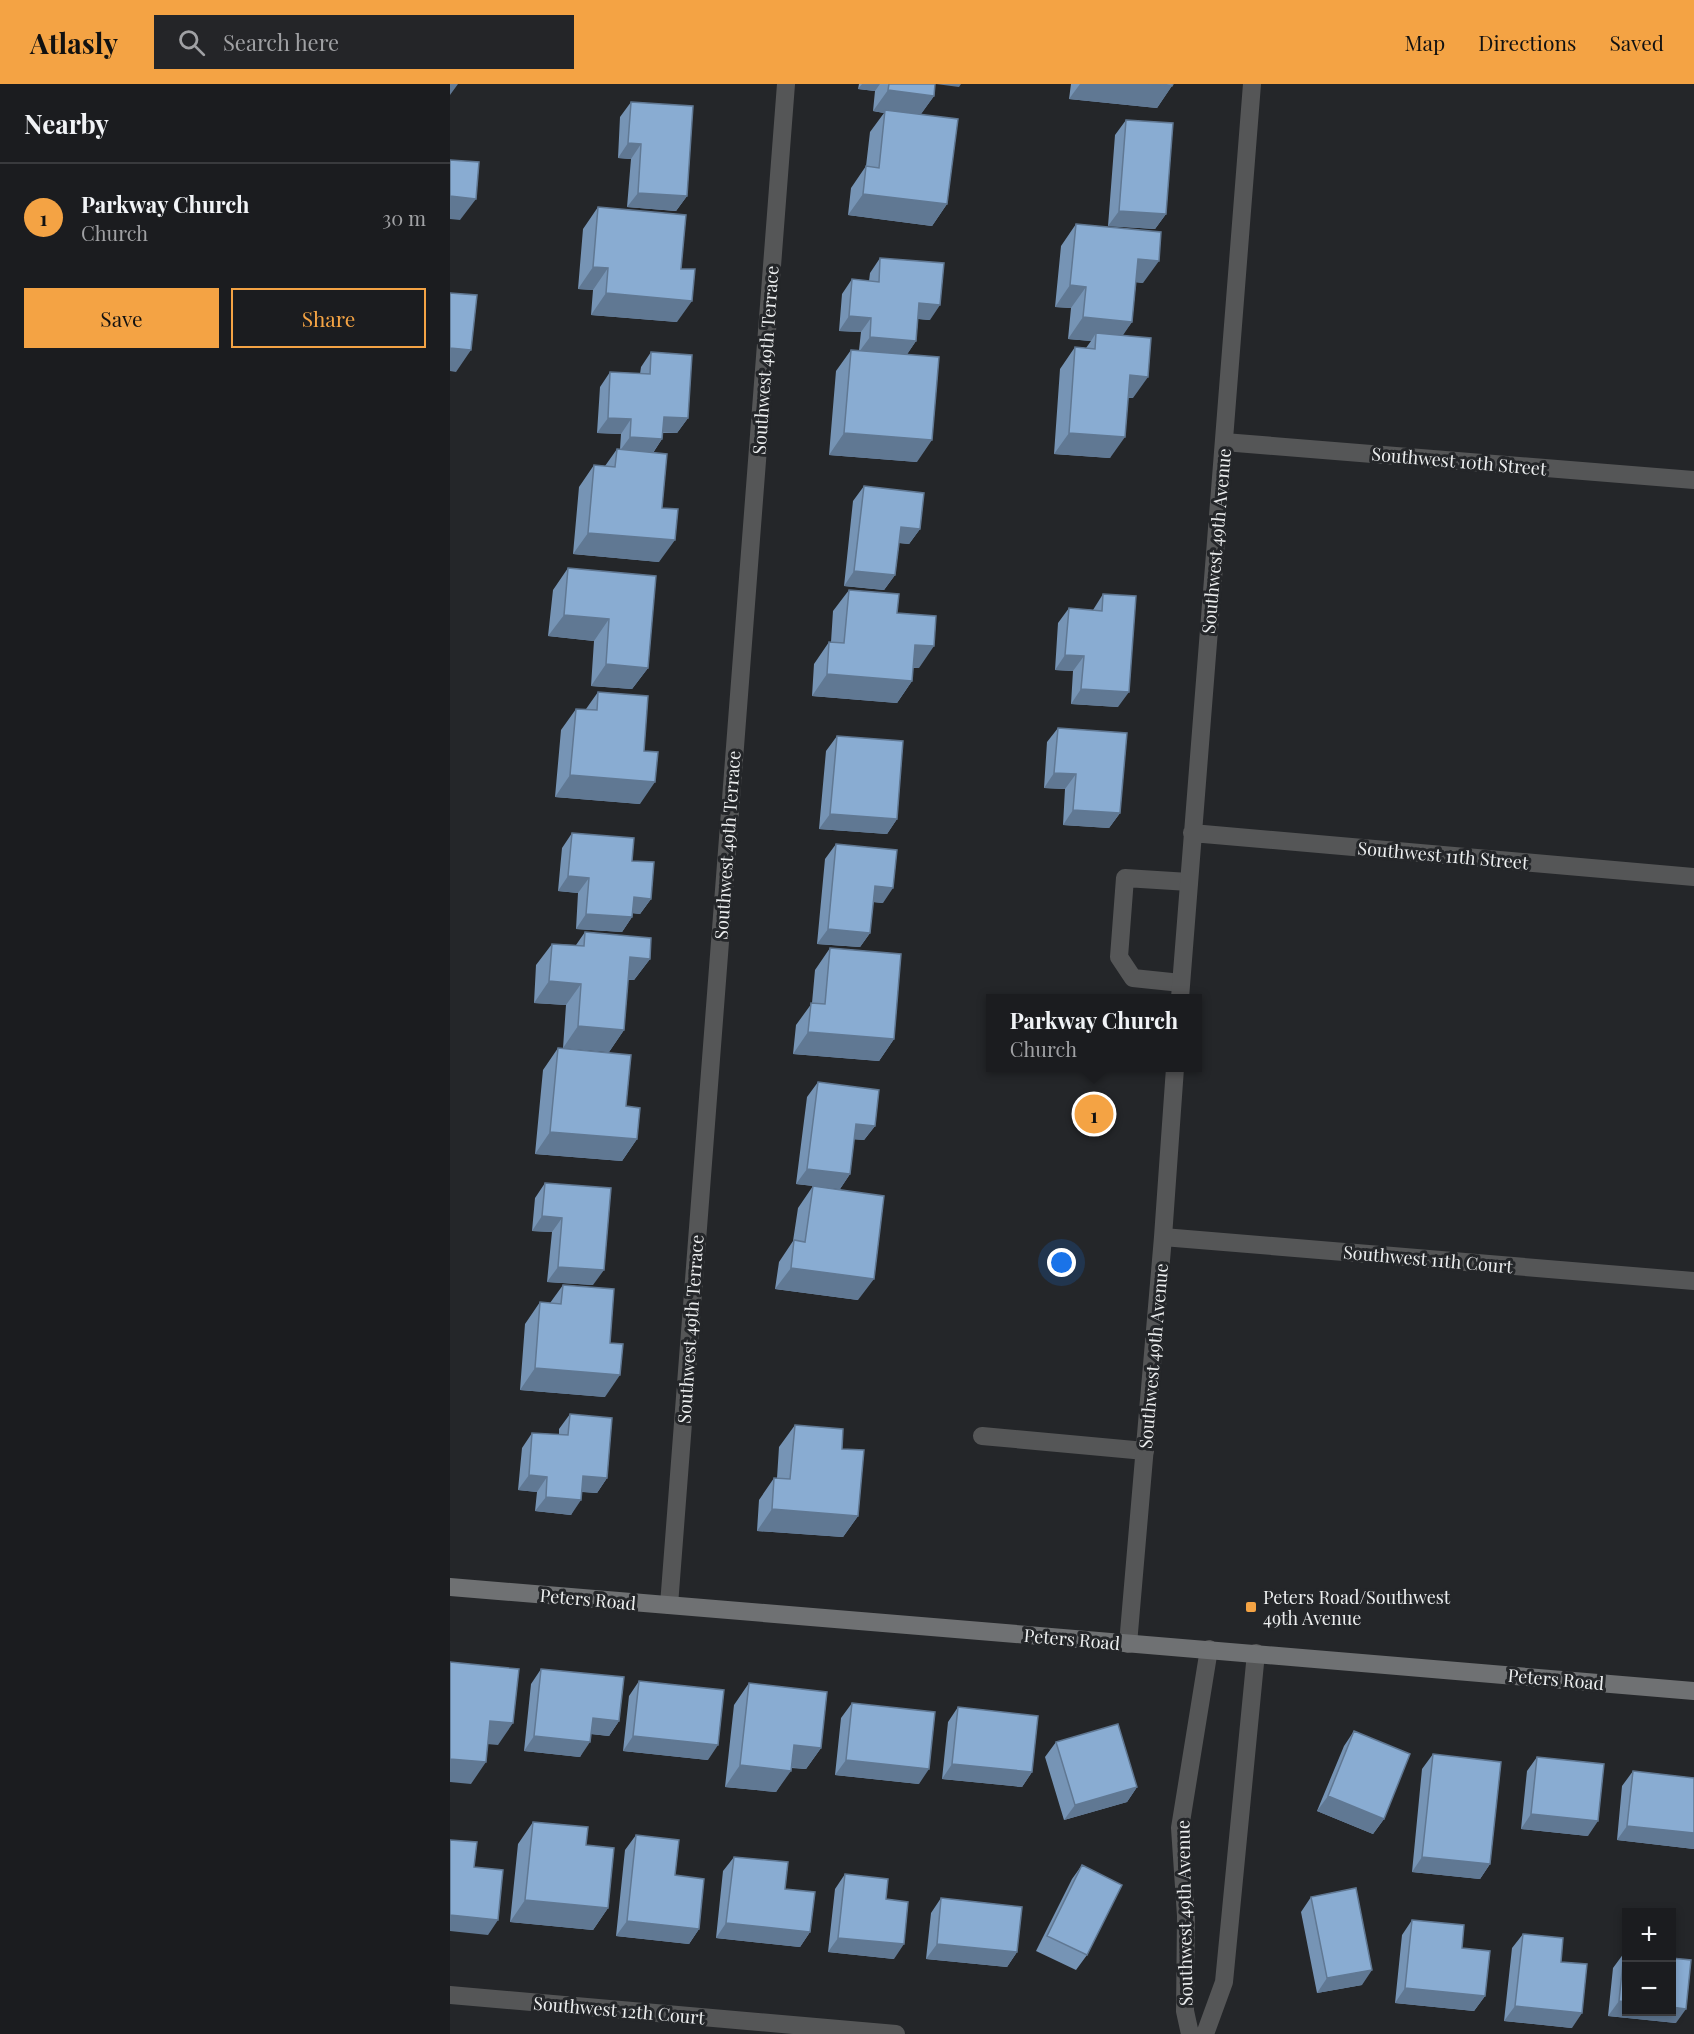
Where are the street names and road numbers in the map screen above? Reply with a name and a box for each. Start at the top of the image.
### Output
street label: Southwest 49th Terrace [746,265,784,455]
street label: Southwest 10th Street [1371,441,1548,481]
street label: Southwest 49th Avenue [1196,447,1236,635]
street label: Southwest 49th Terrace [708,750,746,940]
street label: Southwest 11th Street [1357,836,1530,874]
street label: Southwest 49th Terrace [671,1234,709,1424]
street label: Southwest 11th Court [1342,1240,1514,1278]
street label: Southwest 49th Avenue [1133,1262,1173,1450]
street label: Peters Road [539,1583,638,1615]
street label: Peters Road [1023,1623,1122,1655]
street label: Peters Road [1507,1663,1606,1695]
street label: Southwest 49th Avenue [1170,1820,1198,2006]
street label: Southwest 12th Court [532,1991,706,2030]

